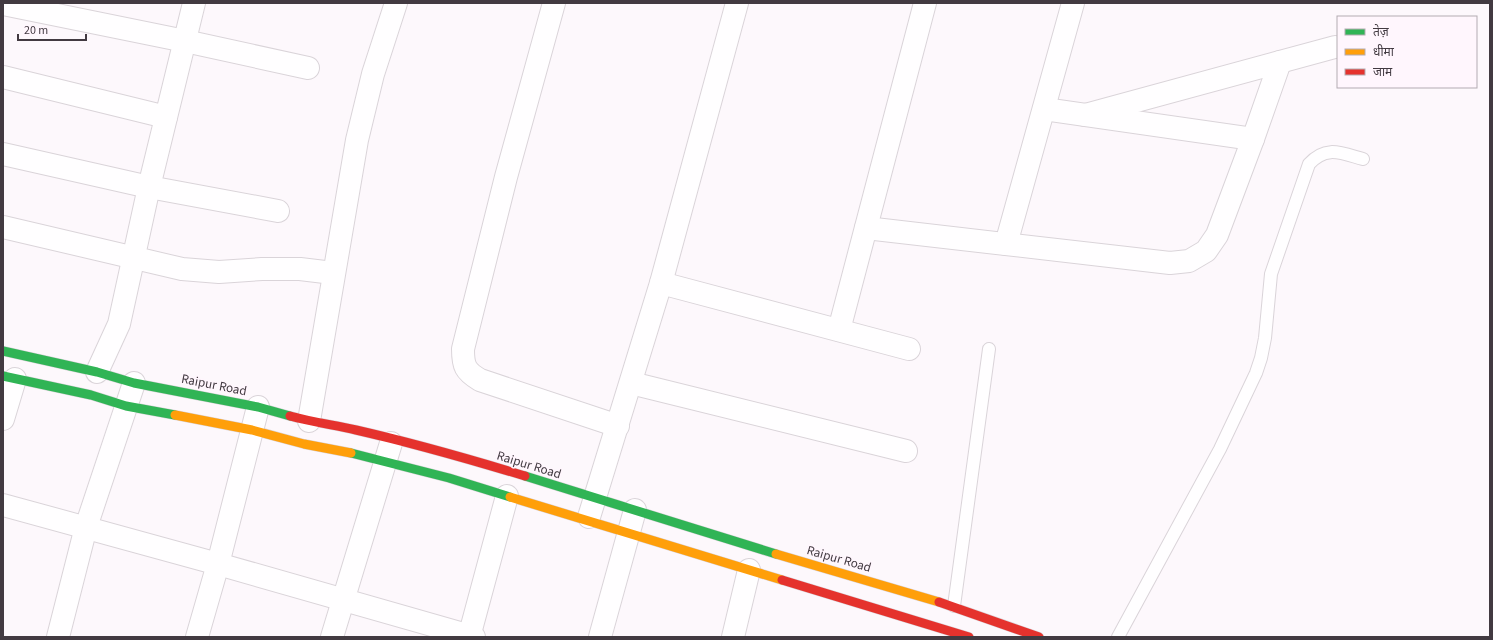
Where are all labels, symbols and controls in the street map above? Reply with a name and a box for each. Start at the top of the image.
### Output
scale bar [18,16,86,42]
legend [1337,16,1477,88]
text: 20 m [24,22,48,39]
text: तेज़ [1373,24,1390,41]
text: धीमा [1373,44,1395,61]
text: जाम [1373,64,1393,81]
street label: Raipur Road [180,370,248,400]
street label: Raipur Road [495,447,563,483]
street label: Raipur Road [805,541,873,577]

